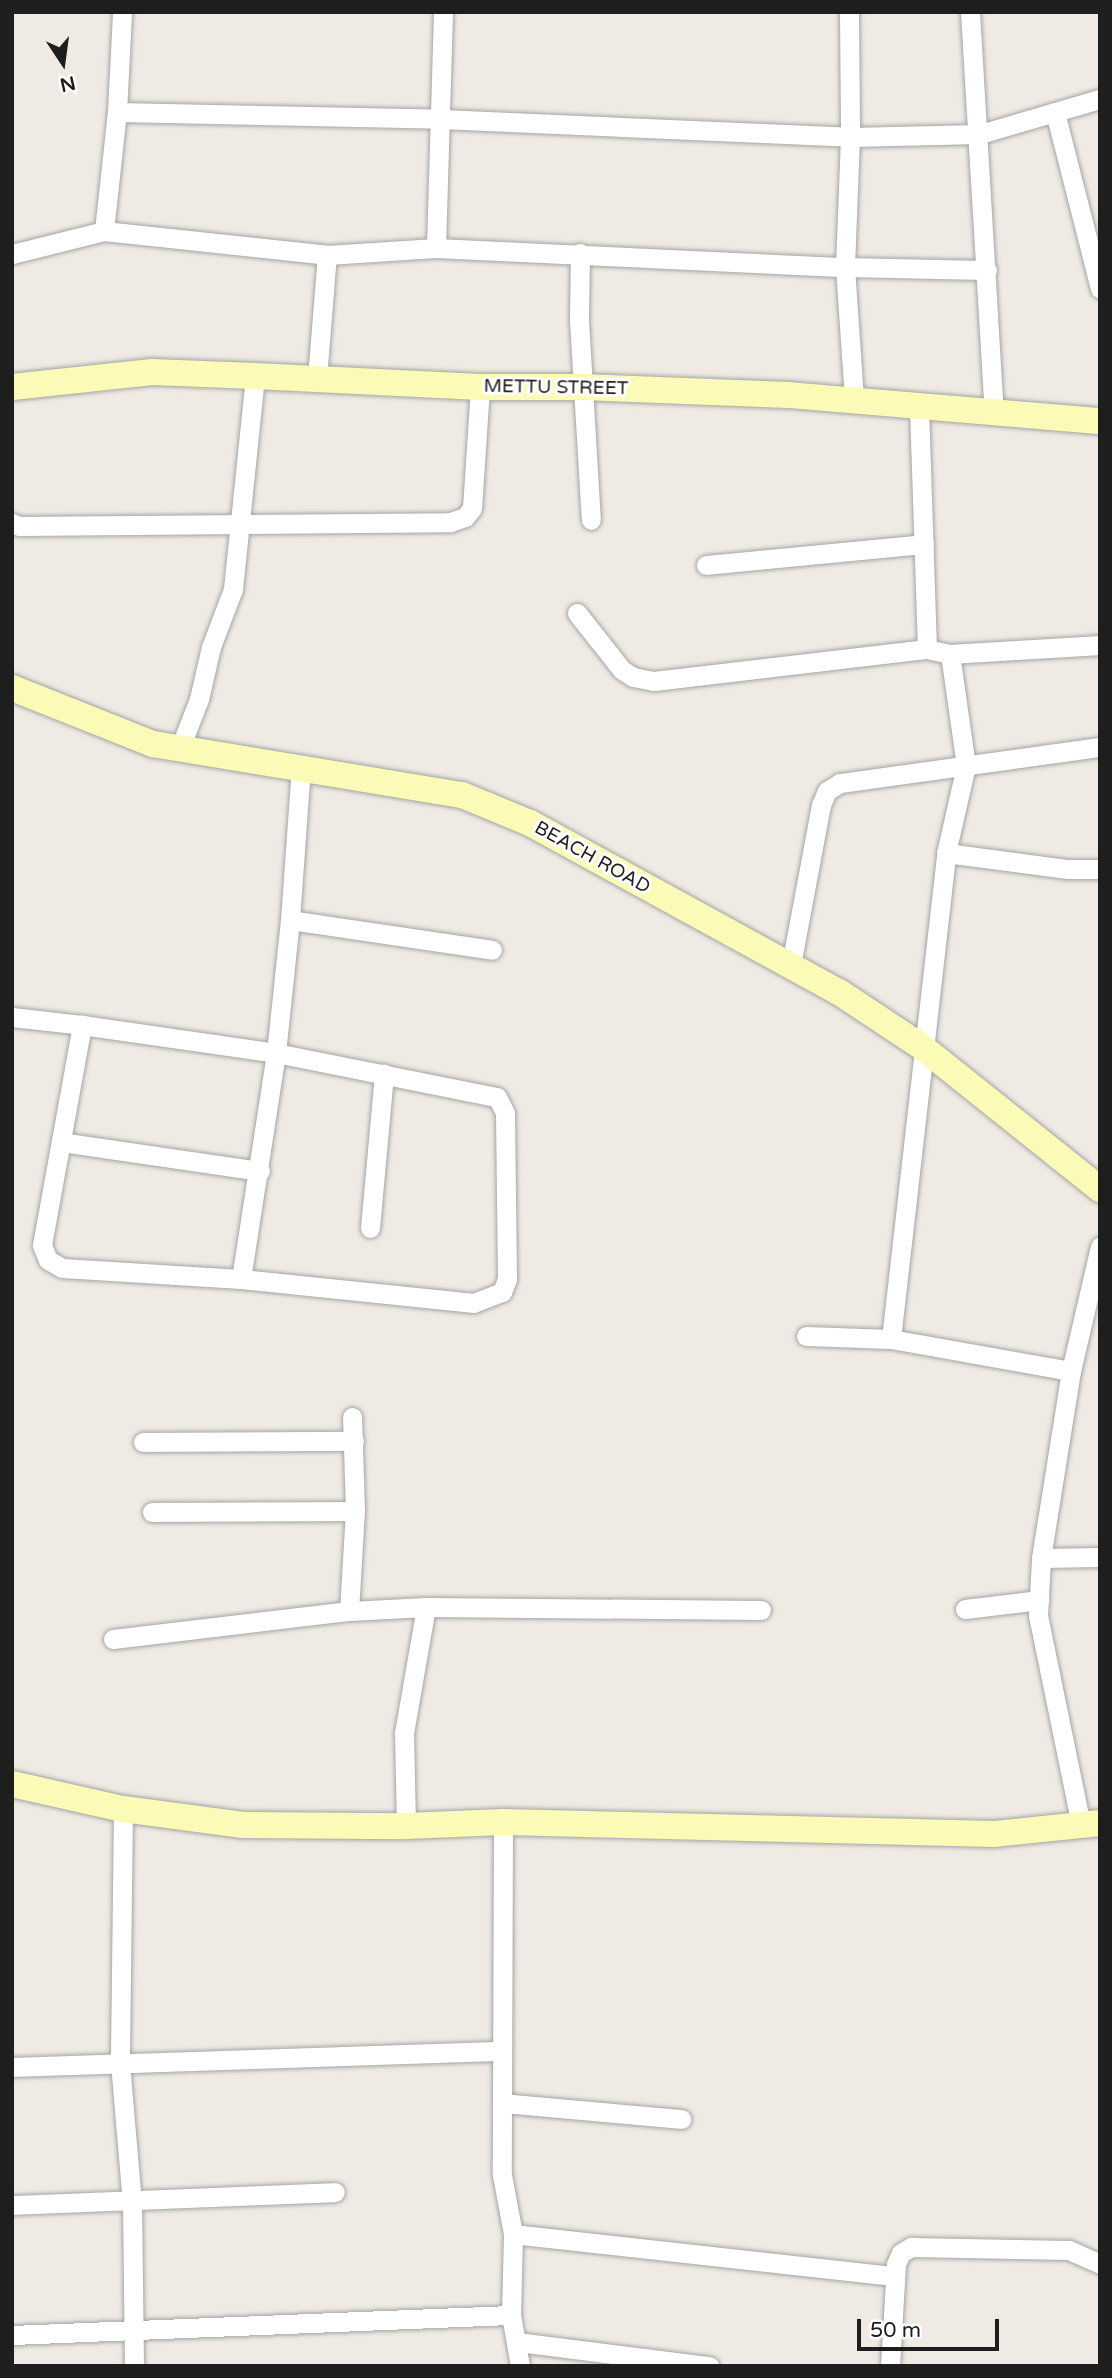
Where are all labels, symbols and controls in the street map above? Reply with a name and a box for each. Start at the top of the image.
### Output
north arrow [28,28,98,98]
text: N [58,71,78,96]
street label: METTU STREET [483,375,629,401]
street label: BEACH ROAD [530,817,654,899]
scale bar [860,2304,1002,2348]
text: 50 m [870,2318,921,2343]

